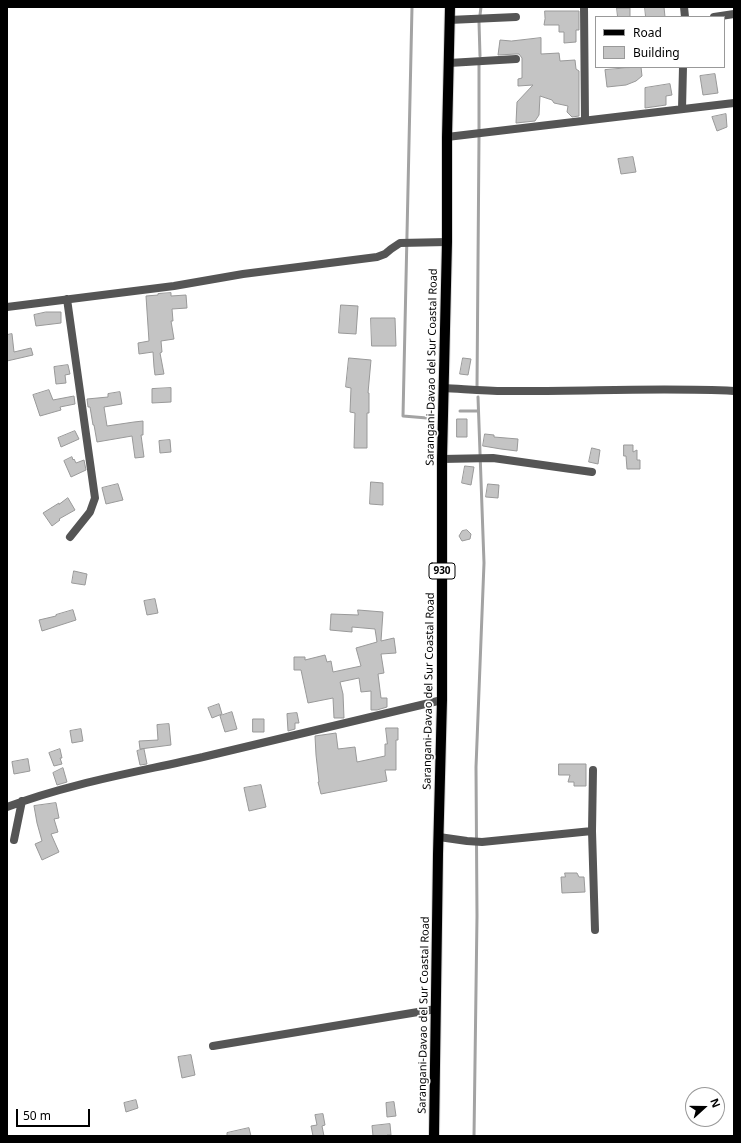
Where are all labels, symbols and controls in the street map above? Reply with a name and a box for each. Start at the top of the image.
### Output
legend [595,16,725,68]
text: Road [633,24,662,41]
text: Building [633,44,680,61]
street label: Sarangani-Davao del Sur Coastal Road [424,268,440,466]
road number: 930 [429,563,455,579]
street label: Sarangani-Davao del Sur Coastal Road [421,592,437,790]
street label: Sarangani-Davao del Sur Coastal Road [416,916,432,1114]
north arrow [685,1087,725,1127]
text: N [707,1096,724,1110]
scale bar [18,1101,92,1127]
text: 50 m [23,1107,51,1124]

